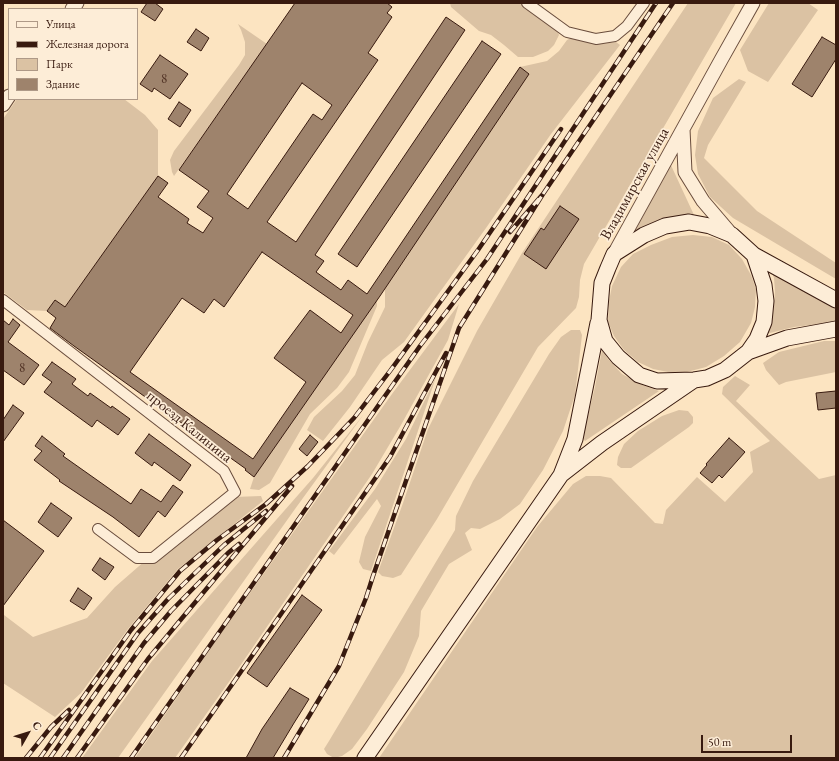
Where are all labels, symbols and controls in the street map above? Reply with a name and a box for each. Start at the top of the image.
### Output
legend [8,8,138,100]
text: Улица [46,16,76,32]
text: Железная дорога [46,36,129,52]
text: Парк [46,56,73,72]
house number: 8 [161,71,167,87]
text: Здание [46,76,80,92]
street label: Владимирская улица [597,125,673,243]
house number: 8 [19,360,25,376]
street label: проезд Калинина [143,387,235,467]
north arrow [8,713,48,753]
text: С [29,718,45,733]
scale bar [703,727,794,753]
text: 50 m [708,734,731,750]

